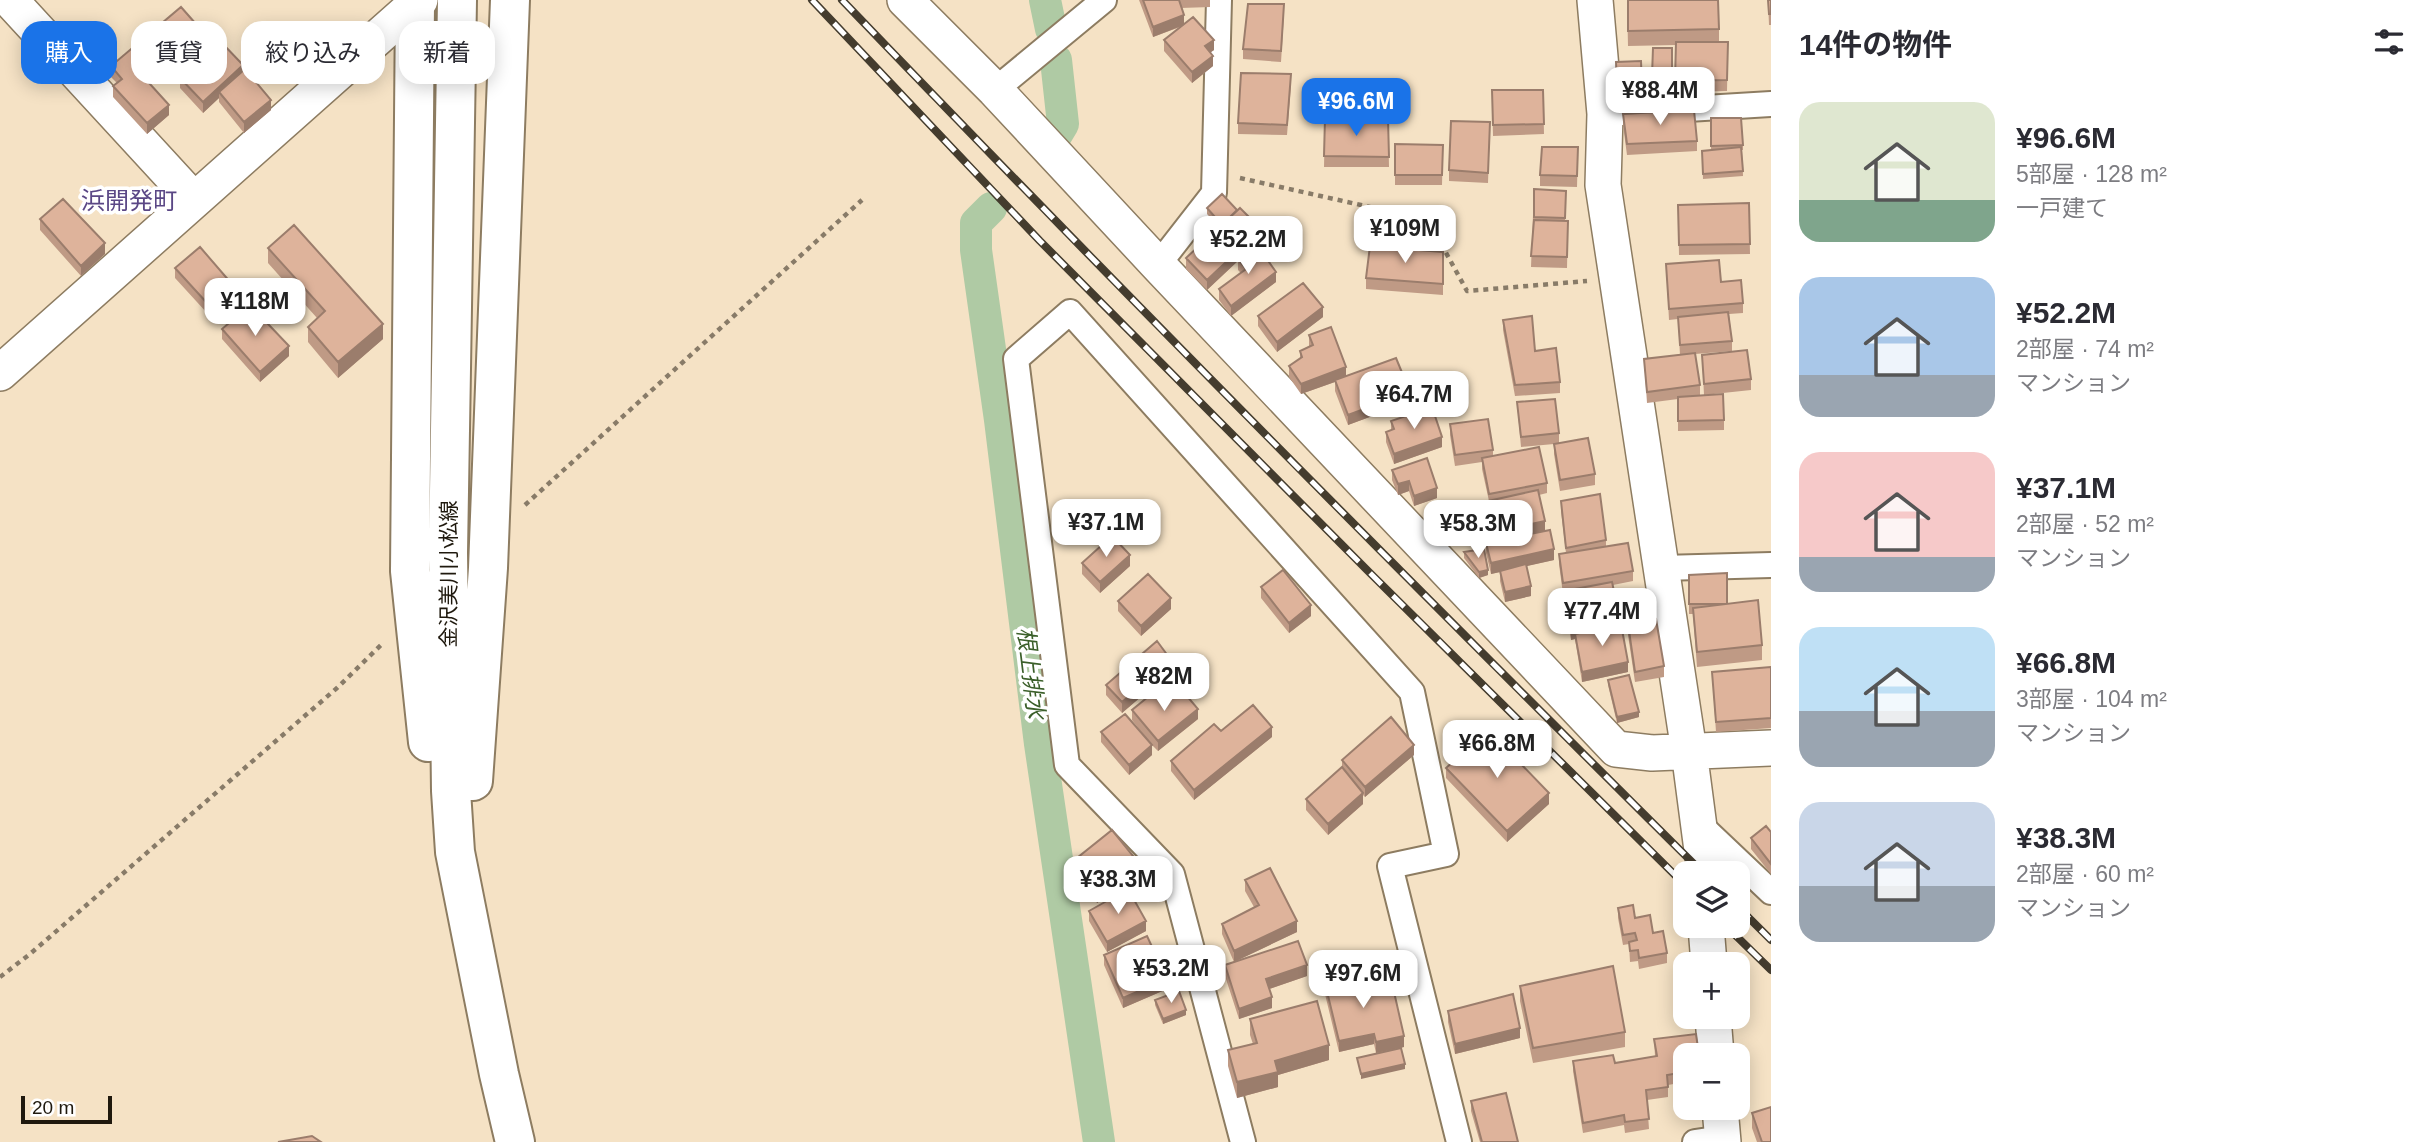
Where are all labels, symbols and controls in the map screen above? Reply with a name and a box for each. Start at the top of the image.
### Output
chip: 購入 [21,21,117,84]
chip: 賃貸 [131,21,227,84]
chip: 絞り込み [241,21,385,84]
chip: 新着 [399,21,495,84]
icon: filters [2370,23,2408,61]
text: 14件の物件 [1799,28,1952,61]
pin: ¥88.4M [1603,68,1717,127]
text: ¥88.4M [1622,77,1698,103]
pin: ¥96.6M [1299,78,1413,138]
text: ¥96.6M [1318,88,1394,114]
text: ¥96.6M [2016,121,2116,154]
icon: home [1855,130,1939,214]
text: 5部屋 · 128 m² [2016,161,2167,187]
district label: 浜開発町 [81,187,177,214]
text: 一戸建て [2016,195,2108,221]
pin: ¥109M [1356,205,1454,265]
text: ¥109M [1370,215,1440,241]
pin: ¥52.2M [1191,216,1305,276]
text: ¥52.2M [1210,226,1286,252]
pin: ¥118M [206,278,304,338]
text: ¥118M [220,288,290,314]
text: ¥52.2M [2016,296,2116,329]
icon: home [1855,305,1939,389]
text: 2部屋 · 74 m² [2016,336,2154,362]
text: マンション [2016,370,2131,396]
pin: ¥64.7M [1357,372,1471,431]
text: ¥64.7M [1376,381,1452,407]
text: ¥37.1M [2016,471,2116,504]
icon: home [1855,480,1939,564]
pin: ¥37.1M [1049,500,1163,559]
pin: ¥58.3M [1421,500,1535,560]
street label: 金沢美川小松線 [437,501,460,648]
text: ¥37.1M [1068,509,1144,535]
text: ¥58.3M [1440,510,1516,536]
text: 2部屋 · 52 m² [2016,511,2154,537]
text: マンション [2016,545,2131,571]
pin: ¥77.4M [1545,588,1659,648]
text: ¥77.4M [1564,598,1640,624]
water label: 根上排水 [1012,626,1050,723]
text: ¥66.8M [2016,646,2116,679]
pin: ¥82M [1123,654,1205,713]
icon: home [1855,655,1939,739]
text: ¥82M [1135,663,1193,689]
text: 3部屋 · 104 m² [2016,686,2167,712]
pin: ¥66.8M [1440,720,1554,780]
text: マンション [2016,720,2131,746]
text: ¥66.8M [1459,730,1535,756]
text: ¥38.3M [2016,821,2116,854]
icon: home [1855,830,1939,914]
pin: ¥38.3M [1061,856,1175,916]
map controls [1673,861,1750,1120]
button: layers [1673,861,1750,938]
text: 2部屋 · 60 m² [2016,861,2154,887]
text: ¥38.3M [1080,866,1156,892]
text: マンション [2016,895,2131,921]
pin: ¥53.2M [1114,946,1228,1005]
pin: ¥97.6M [1306,950,1420,1010]
button: + [1673,952,1750,1029]
text: ¥53.2M [1133,955,1209,981]
text: ¥97.6M [1325,960,1401,986]
button: − [1673,1043,1750,1120]
scale bar [21,1093,112,1125]
text: 20 m [32,1097,74,1118]

